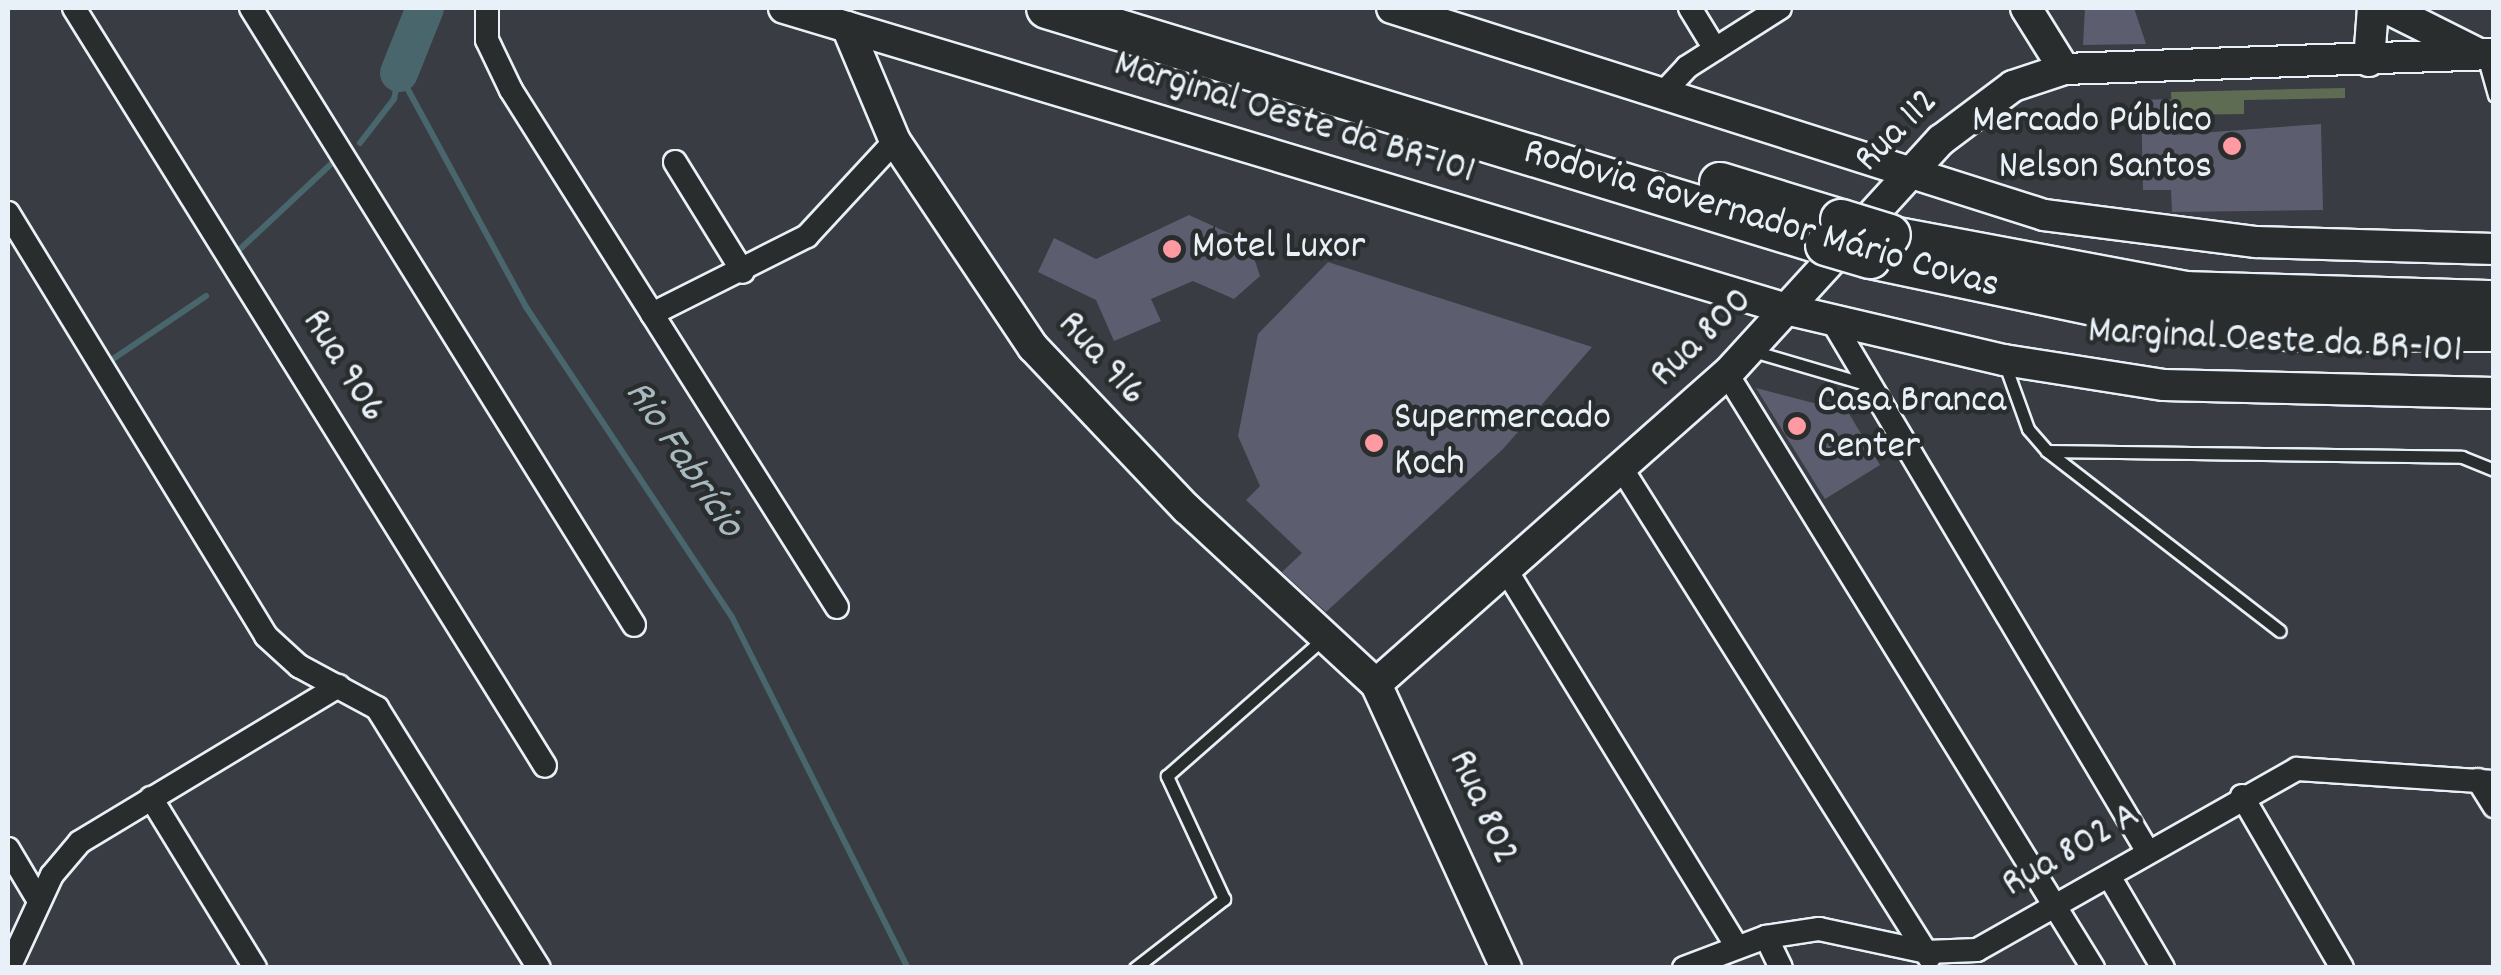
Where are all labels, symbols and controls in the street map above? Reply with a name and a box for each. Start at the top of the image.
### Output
street label: Marginal Oeste da BR-101 [1108,42,1480,198]
street label: Rua 112 [1846,80,1950,184]
place label: Mercado Público Nelson Santos [1972,99,2212,193]
street label: Rodovia Governador Mário Covas [1517,130,2005,312]
marker: Mercado Público Nelson Santos [2221,135,2243,157]
place label: Motel Luxor [1192,225,1365,273]
marker: Motel Luxor [1161,238,1183,260]
street label: Rua 800 [1642,279,1764,399]
street label: Rua 906 [289,302,395,432]
street label: Rua 916 [1045,303,1155,417]
street label: Marginal Oeste da BR-101 [2087,309,2463,377]
water label: Rio Fabrício [611,371,753,549]
place label: Casa Branca Center [1817,379,2006,473]
place label: Supermercado Koch [1394,396,1611,490]
marker: Casa Branca Center [1786,415,1808,437]
marker: Supermercado Koch [1363,432,1385,454]
street label: Rua 802 [1435,743,1527,873]
street label: Rua 802 A [1995,793,2149,911]

